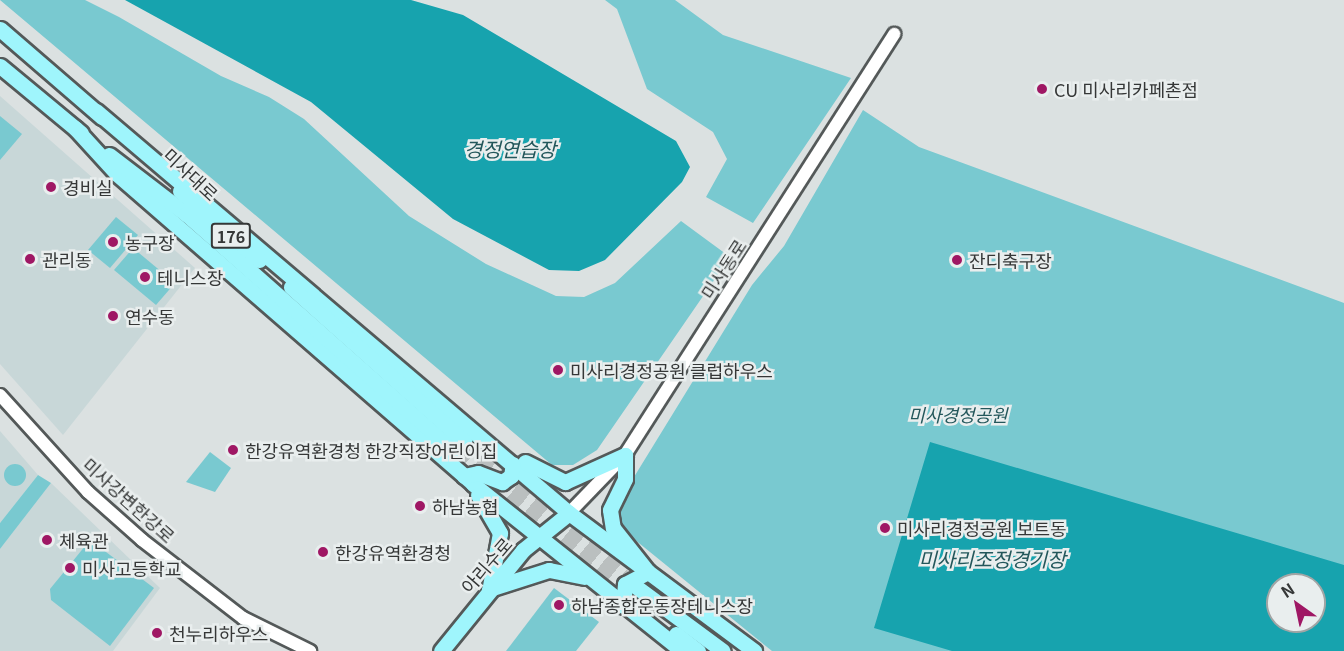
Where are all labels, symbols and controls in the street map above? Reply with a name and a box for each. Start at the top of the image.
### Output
place label: CU 미사리카페촌점 [1054,78,1198,100]
marker: CU 미사리카페촌점 [1035,82,1049,96]
water label: 경정연습장 [464,136,556,160]
street label: 미사대로 [159,144,223,204]
place label: 경비실 [63,176,113,198]
marker: 경비실 [44,180,58,194]
road number: 176 [210,223,252,249]
place label: 농구장 [125,231,175,253]
marker: 농구장 [106,235,120,249]
street label: 미사동로 [696,235,750,303]
place label: 관리동 [42,248,92,270]
place label: 잔디축구장 [969,249,1052,271]
marker: 관리동 [23,252,37,266]
marker: 잔디축구장 [950,253,964,267]
place label: 테니스장 [157,266,223,288]
marker: 테니스장 [138,270,152,284]
place label: 연수동 [125,305,175,327]
marker: 연수동 [106,309,120,323]
place label: 미사리경정공원 클럽하우스 [570,359,773,381]
marker: 미사리경정공원 클럽하우스 [551,363,565,377]
park label: 미사경정공원 [908,403,1008,425]
place label: 한강유역환경청 한강직장어린이집 [245,439,497,461]
marker: 한강유역환경청 한강직장어린이집 [226,443,240,457]
street label: 미사강변한강로 [79,453,179,547]
place label: 하남농협 [432,495,498,517]
marker: 하남농협 [413,499,427,513]
place label: 미사리경정공원 보트동 [897,517,1067,539]
marker: 미사리경정공원 보트동 [878,521,892,535]
place label: 체육관 [59,529,109,551]
marker: 체육관 [40,533,54,547]
street label: 아리수로 [456,533,516,597]
place label: 한강유역환경청 [335,541,451,563]
marker: 한강유역환경청 [316,545,330,559]
water label: 미사리조정경기장 [918,546,1066,570]
place label: 미사고등학교 [82,557,181,579]
marker: 미사고등학교 [63,561,77,575]
north arrow [1266,573,1326,633]
text: N [1276,576,1299,603]
place label: 하남종합운동장테니스장 [571,594,753,616]
marker: 하남종합운동장테니스장 [552,598,566,612]
place label: 천누리하우스 [169,622,268,644]
marker: 천누리하우스 [150,626,164,640]

